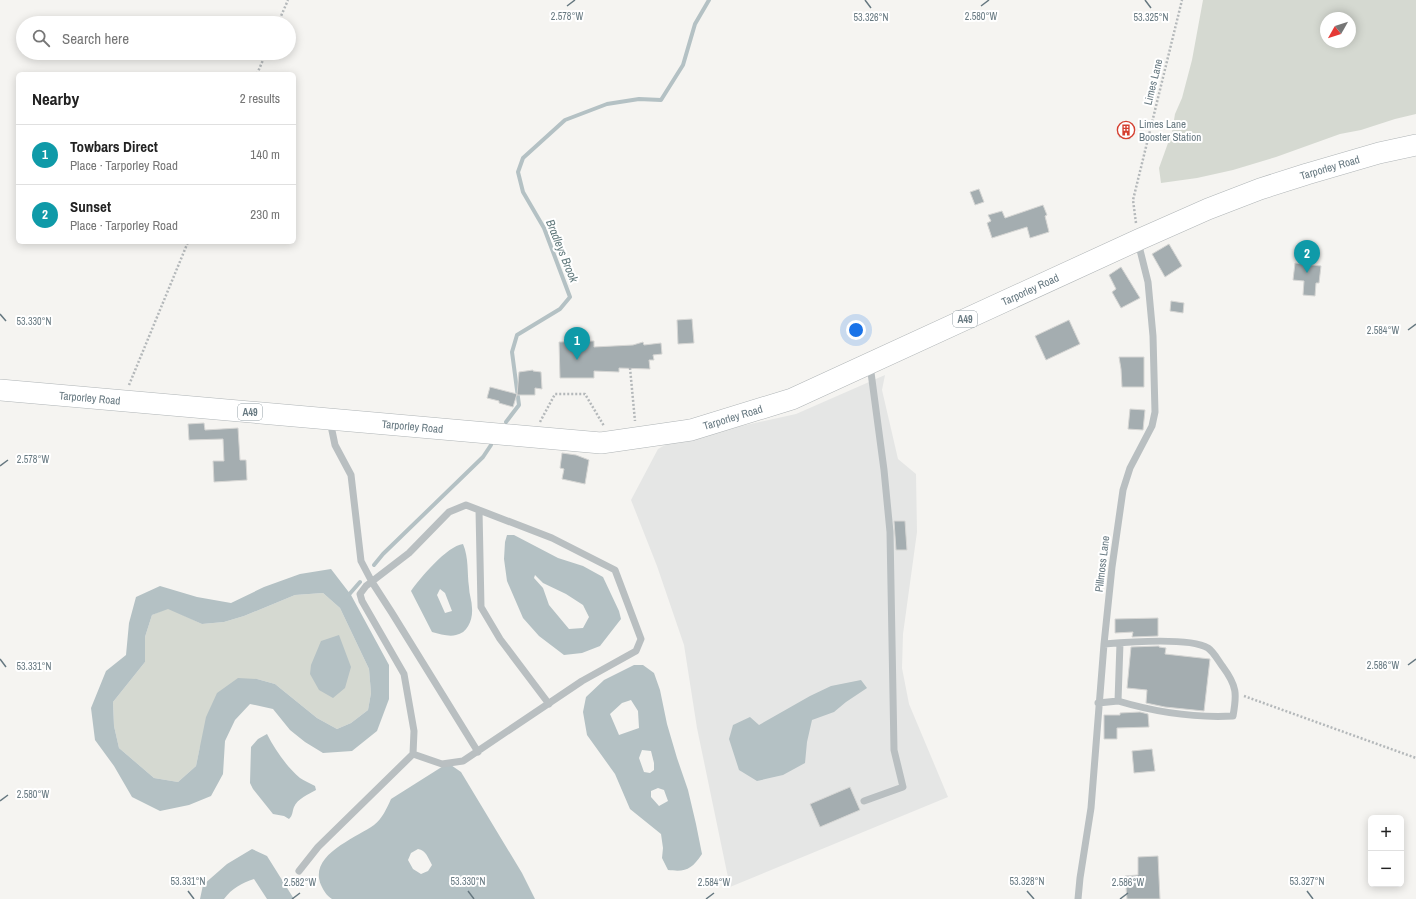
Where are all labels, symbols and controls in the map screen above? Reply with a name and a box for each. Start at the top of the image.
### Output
text: 2.578°W [551,10,583,23]
text: 2.580°W [965,10,997,23]
text: 53.326°N [854,11,889,24]
text: 53.325°N [1134,11,1169,24]
north arrow [1320,12,1356,48]
search box [16,16,296,60]
icon: search [30,27,52,49]
text: Search here [62,28,129,49]
street label: Limes Lane [1141,57,1165,107]
text: Nearby [32,87,79,110]
text: 2 results [240,90,280,107]
place label: Limes Lane Booster Station [1139,117,1201,144]
building icon: Limes Lane Booster Station [1116,120,1136,140]
text: Towbars Direct [70,136,158,157]
text: 1 [42,146,48,163]
text: 140 m [250,146,280,163]
street label: Tarporley Road [1298,152,1361,183]
text: Place · Tarporley Road [70,157,178,174]
text: Sunset [70,196,111,217]
text: 2 [42,206,48,223]
text: 230 m [250,206,280,223]
text: Place · Tarporley Road [70,217,178,234]
water label: Bradleys Brook [542,217,582,286]
pin: 2 [1294,240,1320,273]
street label: Tarporley Road [999,270,1061,309]
road number: A49 [953,311,977,327]
text: 53.330°N [17,315,52,328]
your location [846,320,866,340]
text: 2.584°W [1367,324,1399,337]
pin: 1 [564,327,590,360]
street label: Tarporley Road [58,388,121,408]
street label: Tarporley Road [701,401,764,433]
road number: A49 [238,404,262,420]
street label: Tarporley Road [381,417,444,436]
text: 2.578°W [17,453,49,466]
street label: Pillmoss Lane [1092,535,1112,593]
text: 2.586°W [1367,659,1399,672]
text: 53.331°N [17,660,52,673]
text: 2.580°W [17,788,49,801]
map controls [1368,815,1404,887]
button: + [1368,815,1404,851]
button: − [1368,851,1404,887]
text: 53.331°N [171,875,206,888]
text: 53.330°N [451,875,486,888]
text: 53.328°N [1010,875,1045,888]
text: 53.327°N [1290,875,1325,888]
text: 2.582°W [284,876,316,889]
text: 2.584°W [698,876,730,889]
text: 2.586°W [1112,876,1144,889]

